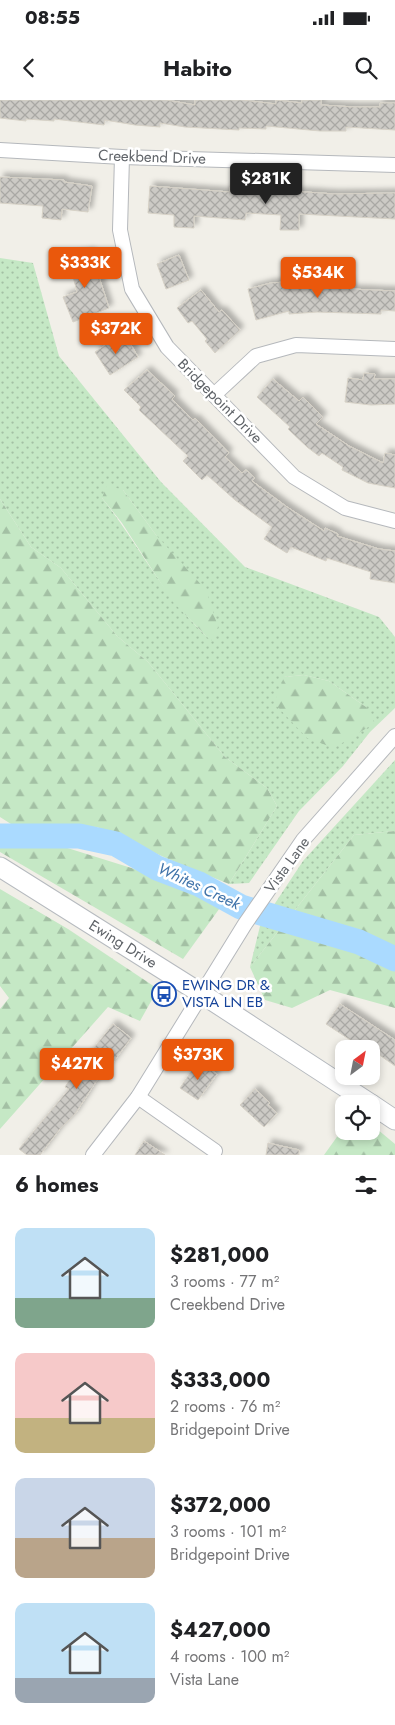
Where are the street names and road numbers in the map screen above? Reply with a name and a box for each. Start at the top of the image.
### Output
street label: Creekbend Drive [98,144,207,170]
street label: Bridgepoint Drive [173,354,268,449]
street label: Vista Lane [259,832,315,898]
street label: Ewing Drive [85,914,162,974]

